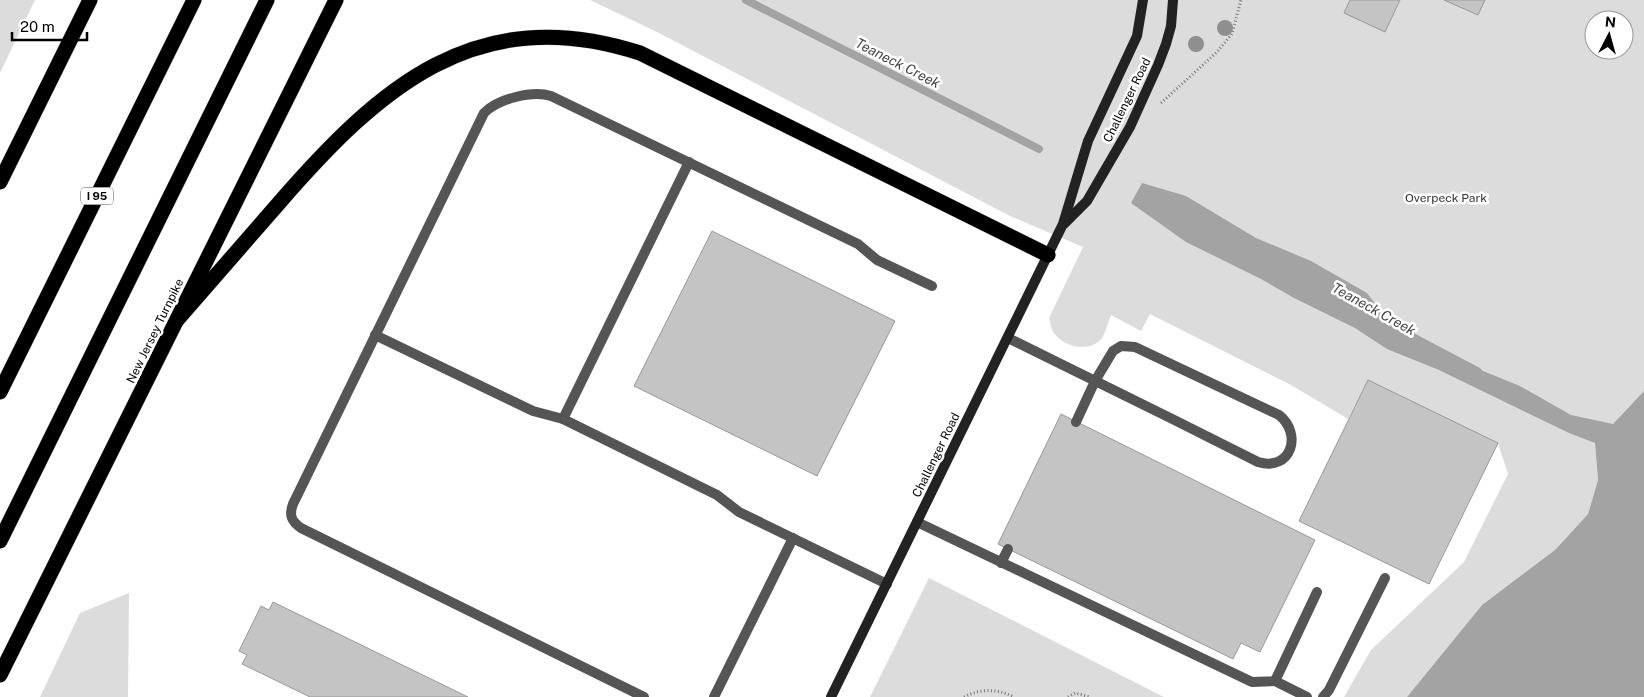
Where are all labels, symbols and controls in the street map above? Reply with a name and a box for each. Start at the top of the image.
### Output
scale bar [12,10,88,42]
north arrow [1584,10,1634,60]
text: N [1604,14,1617,31]
text: 20 m [20,18,55,35]
water label: Teaneck Creek [853,35,943,91]
street label: Challenger Road [1100,55,1154,145]
road number: I 95 [81,188,113,205]
park label: Overpeck Park [1405,191,1487,205]
street label: New Jersey Turnpike [124,276,187,386]
water label: Teaneck Creek [1329,279,1419,339]
street label: Challenger Road [909,410,963,500]

